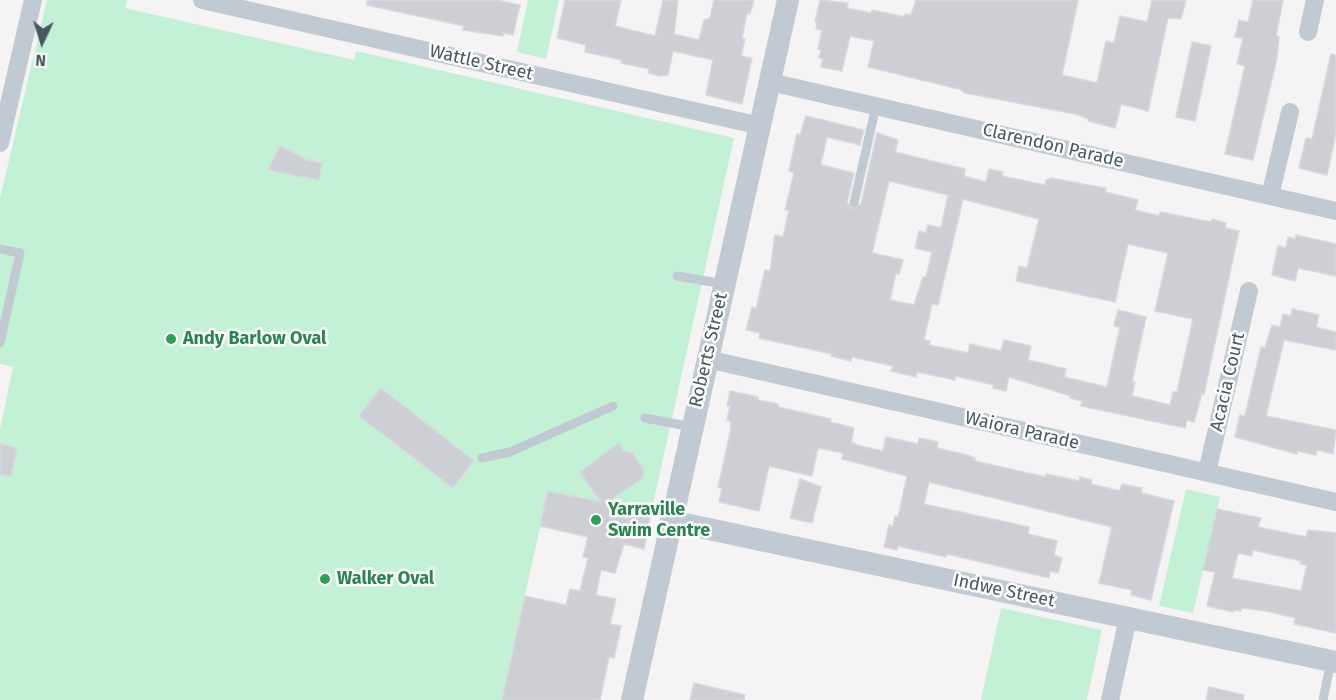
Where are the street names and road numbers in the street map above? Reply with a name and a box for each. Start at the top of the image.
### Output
street label: Wattle Street [427,41,535,85]
street label: Clarendon Parade [980,119,1126,173]
street label: Roberts Street [685,291,733,409]
street label: Acacia Court [1206,330,1250,434]
street label: Waiora Parade [963,407,1081,455]
street label: Indwe Street [951,570,1057,612]

